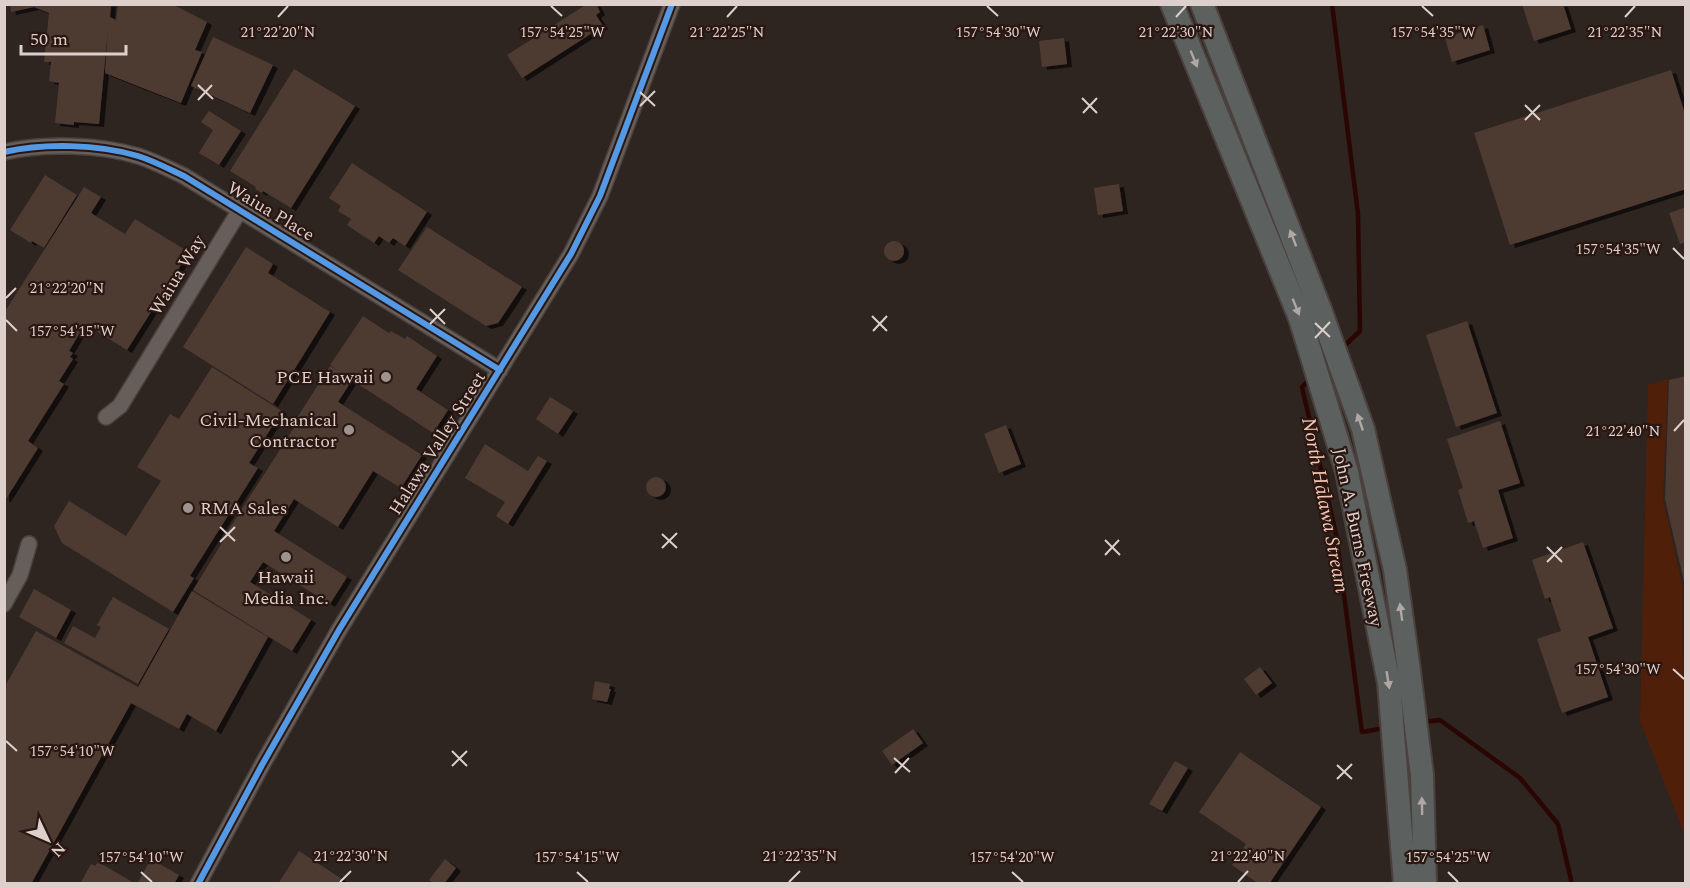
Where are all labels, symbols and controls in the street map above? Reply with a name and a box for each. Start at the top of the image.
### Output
scale bar [21,18,126,56]
text: 21°22'20"N [241,21,316,44]
text: 157°54'25"W [519,21,605,44]
text: 21°22'25"N [690,21,765,44]
text: 157°54'30"W [955,21,1041,44]
text: 21°22'30"N [1139,21,1214,44]
text: 157°54'35"W [1390,21,1476,44]
text: 21°22'35"N [1588,21,1663,44]
text: 50 m [30,26,68,53]
one-way arrow [1189,50,1199,68]
street label: Waiua Place [222,175,320,248]
street label: Waiua Way [143,229,213,321]
one-way arrow [1288,229,1298,247]
text: 157°54'35"W [1575,238,1661,261]
text: 21°22'20"N [30,277,105,300]
one-way arrow [1291,299,1301,317]
text: 157°54'15"W [29,320,115,343]
place label: PCE Hawaii [276,364,374,391]
street label: Halawa Valley Street [382,366,493,520]
marker: PCE Hawaii [379,370,393,384]
place label: Civil-Mechanical Contractor [200,407,337,455]
one-way arrow [1354,413,1364,431]
water label: North Hālawa Stream [1293,415,1357,596]
text: 21°22'40"N [1586,420,1661,443]
marker: Civil-Mechanical Contractor [342,423,356,437]
street label: John A. Burns Freeway [1325,445,1390,630]
place label: RMA Sales [200,495,288,522]
marker: RMA Sales [181,501,195,515]
marker: Hawaii Media Inc. [279,550,293,564]
place label: Hawaii Media Inc. [243,564,329,612]
one-way arrow [1396,603,1406,622]
text: 157°54'30"W [1575,658,1661,681]
one-way arrow [1383,670,1392,689]
text: 157°54'10"W [29,740,115,763]
one-way arrow [1418,796,1427,815]
north arrow [18,810,78,870]
text: N [45,837,71,863]
text: 21°22'30"N [314,845,389,868]
text: 21°22'35"N [763,845,838,868]
text: 21°22'40"N [1211,845,1286,868]
text: 157°54'10"W [98,846,184,869]
text: 157°54'15"W [534,846,620,869]
text: 157°54'20"W [969,846,1055,869]
text: 157°54'25"W [1405,846,1491,869]

